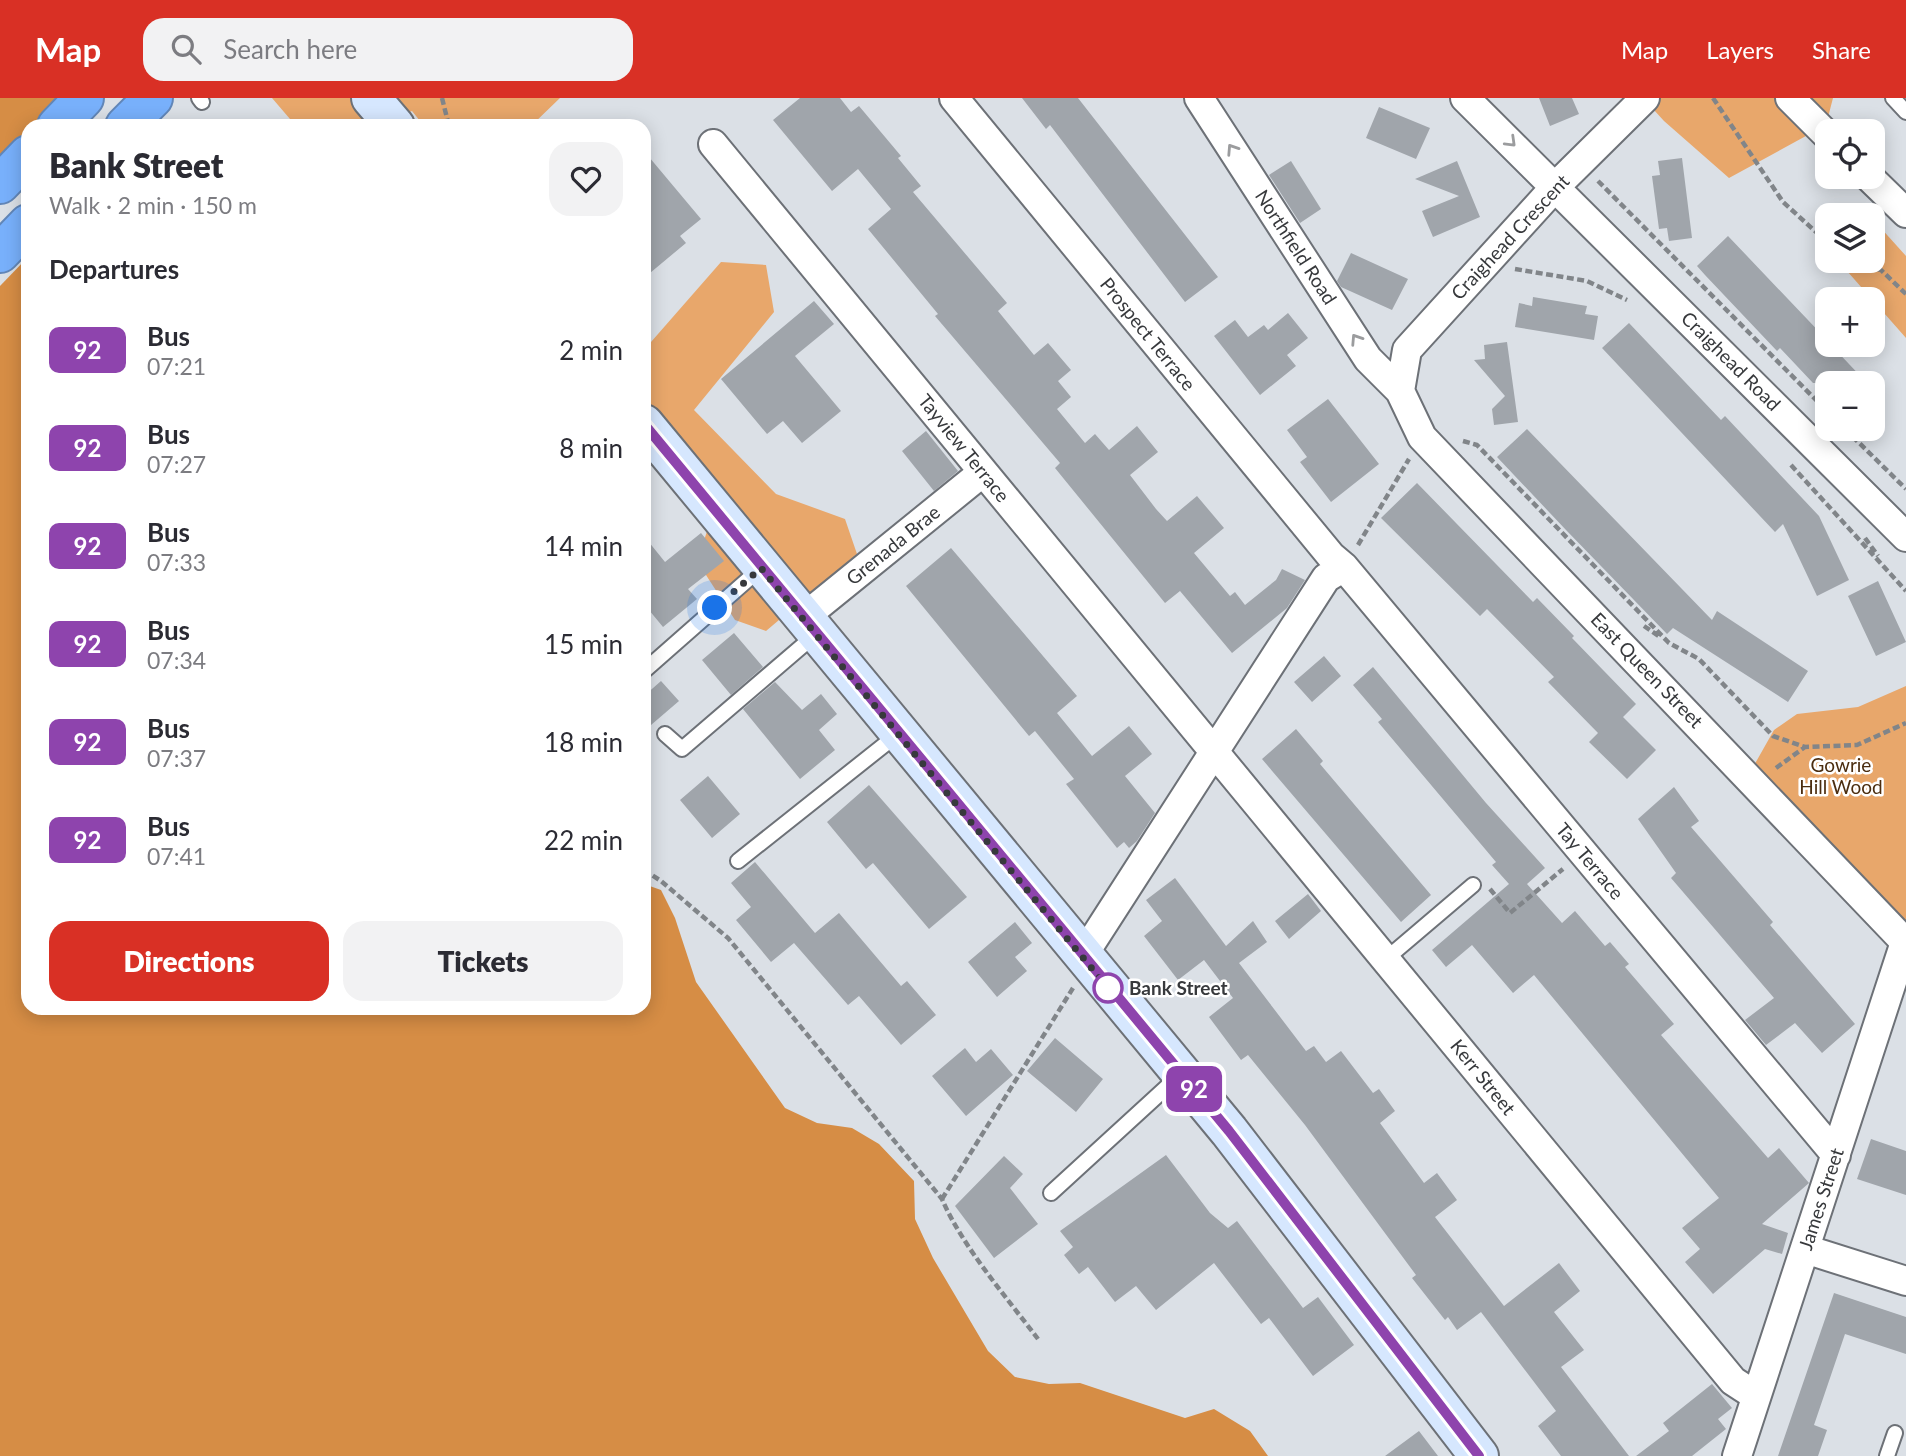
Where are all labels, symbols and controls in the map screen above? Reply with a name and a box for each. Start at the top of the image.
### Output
search box [143,18,633,81]
text: Map [35,29,101,69]
icon: search [167,30,205,68]
text: Search here [223,33,357,65]
text: Map [1621,35,1668,64]
text: Layers [1706,35,1774,64]
text: Share [1812,35,1871,64]
map controls [1815,119,1885,441]
button: locate [1815,119,1885,189]
one-way arrow [1502,133,1515,146]
button: heart [549,142,623,216]
one-way arrow [1227,143,1240,156]
text: Bank Street [49,145,223,185]
street label: Craighead Crescent [1446,169,1574,304]
street label: Northfield Road [1251,185,1342,308]
text: Walk · 2 min · 150 m [49,191,257,219]
button: layers [1815,203,1885,273]
text: Departures [49,253,179,285]
street label: Prospect Terrace [1096,273,1201,395]
button: + [1815,287,1885,357]
street label: Craighead Road [1677,306,1786,415]
text: Bus [147,320,190,352]
text: 2 min [559,334,623,366]
one-way arrow [1351,334,1364,347]
text: 92 [74,335,101,364]
text: 07:21 [147,352,206,380]
button: − [1815,371,1885,441]
street label: Tayview Terrace [914,389,1015,506]
text: Bus [147,418,190,450]
text: 8 min [559,432,623,464]
text: 92 [74,433,101,462]
text: 07:27 [147,450,206,478]
street label: Grenada Brae [841,500,944,589]
text: Bus [147,516,190,548]
text: 14 min [544,530,623,562]
text: 92 [74,531,101,560]
text: 07:33 [147,548,206,576]
your location [697,590,732,625]
street label: East Queen Street [1586,607,1708,732]
text: Bus [147,614,190,646]
text: 15 min [544,628,623,660]
text: 92 [74,629,101,658]
text: 07:34 [147,646,206,674]
text: Bus [147,712,190,744]
text: 18 min [544,726,623,758]
text: 92 [74,727,101,756]
text: 07:37 [147,744,206,772]
park label: Gowrie Hill Wood [1799,753,1883,798]
text: Bus [147,810,190,842]
street label: Tay Terrace [1552,818,1629,904]
text: 22 min [544,824,623,856]
text: 92 [74,825,101,854]
text: 07:41 [147,842,206,870]
button: Directions [49,921,329,1001]
button: Tickets [343,921,623,1001]
marker: Bank Street [1093,973,1123,1003]
place label: Bank Street [1129,976,1228,999]
street label: Kerr Street [1446,1034,1521,1119]
line badge: 92 [1162,1066,1226,1112]
text: 92 [1180,1074,1208,1103]
street label: James Street [1793,1145,1848,1253]

